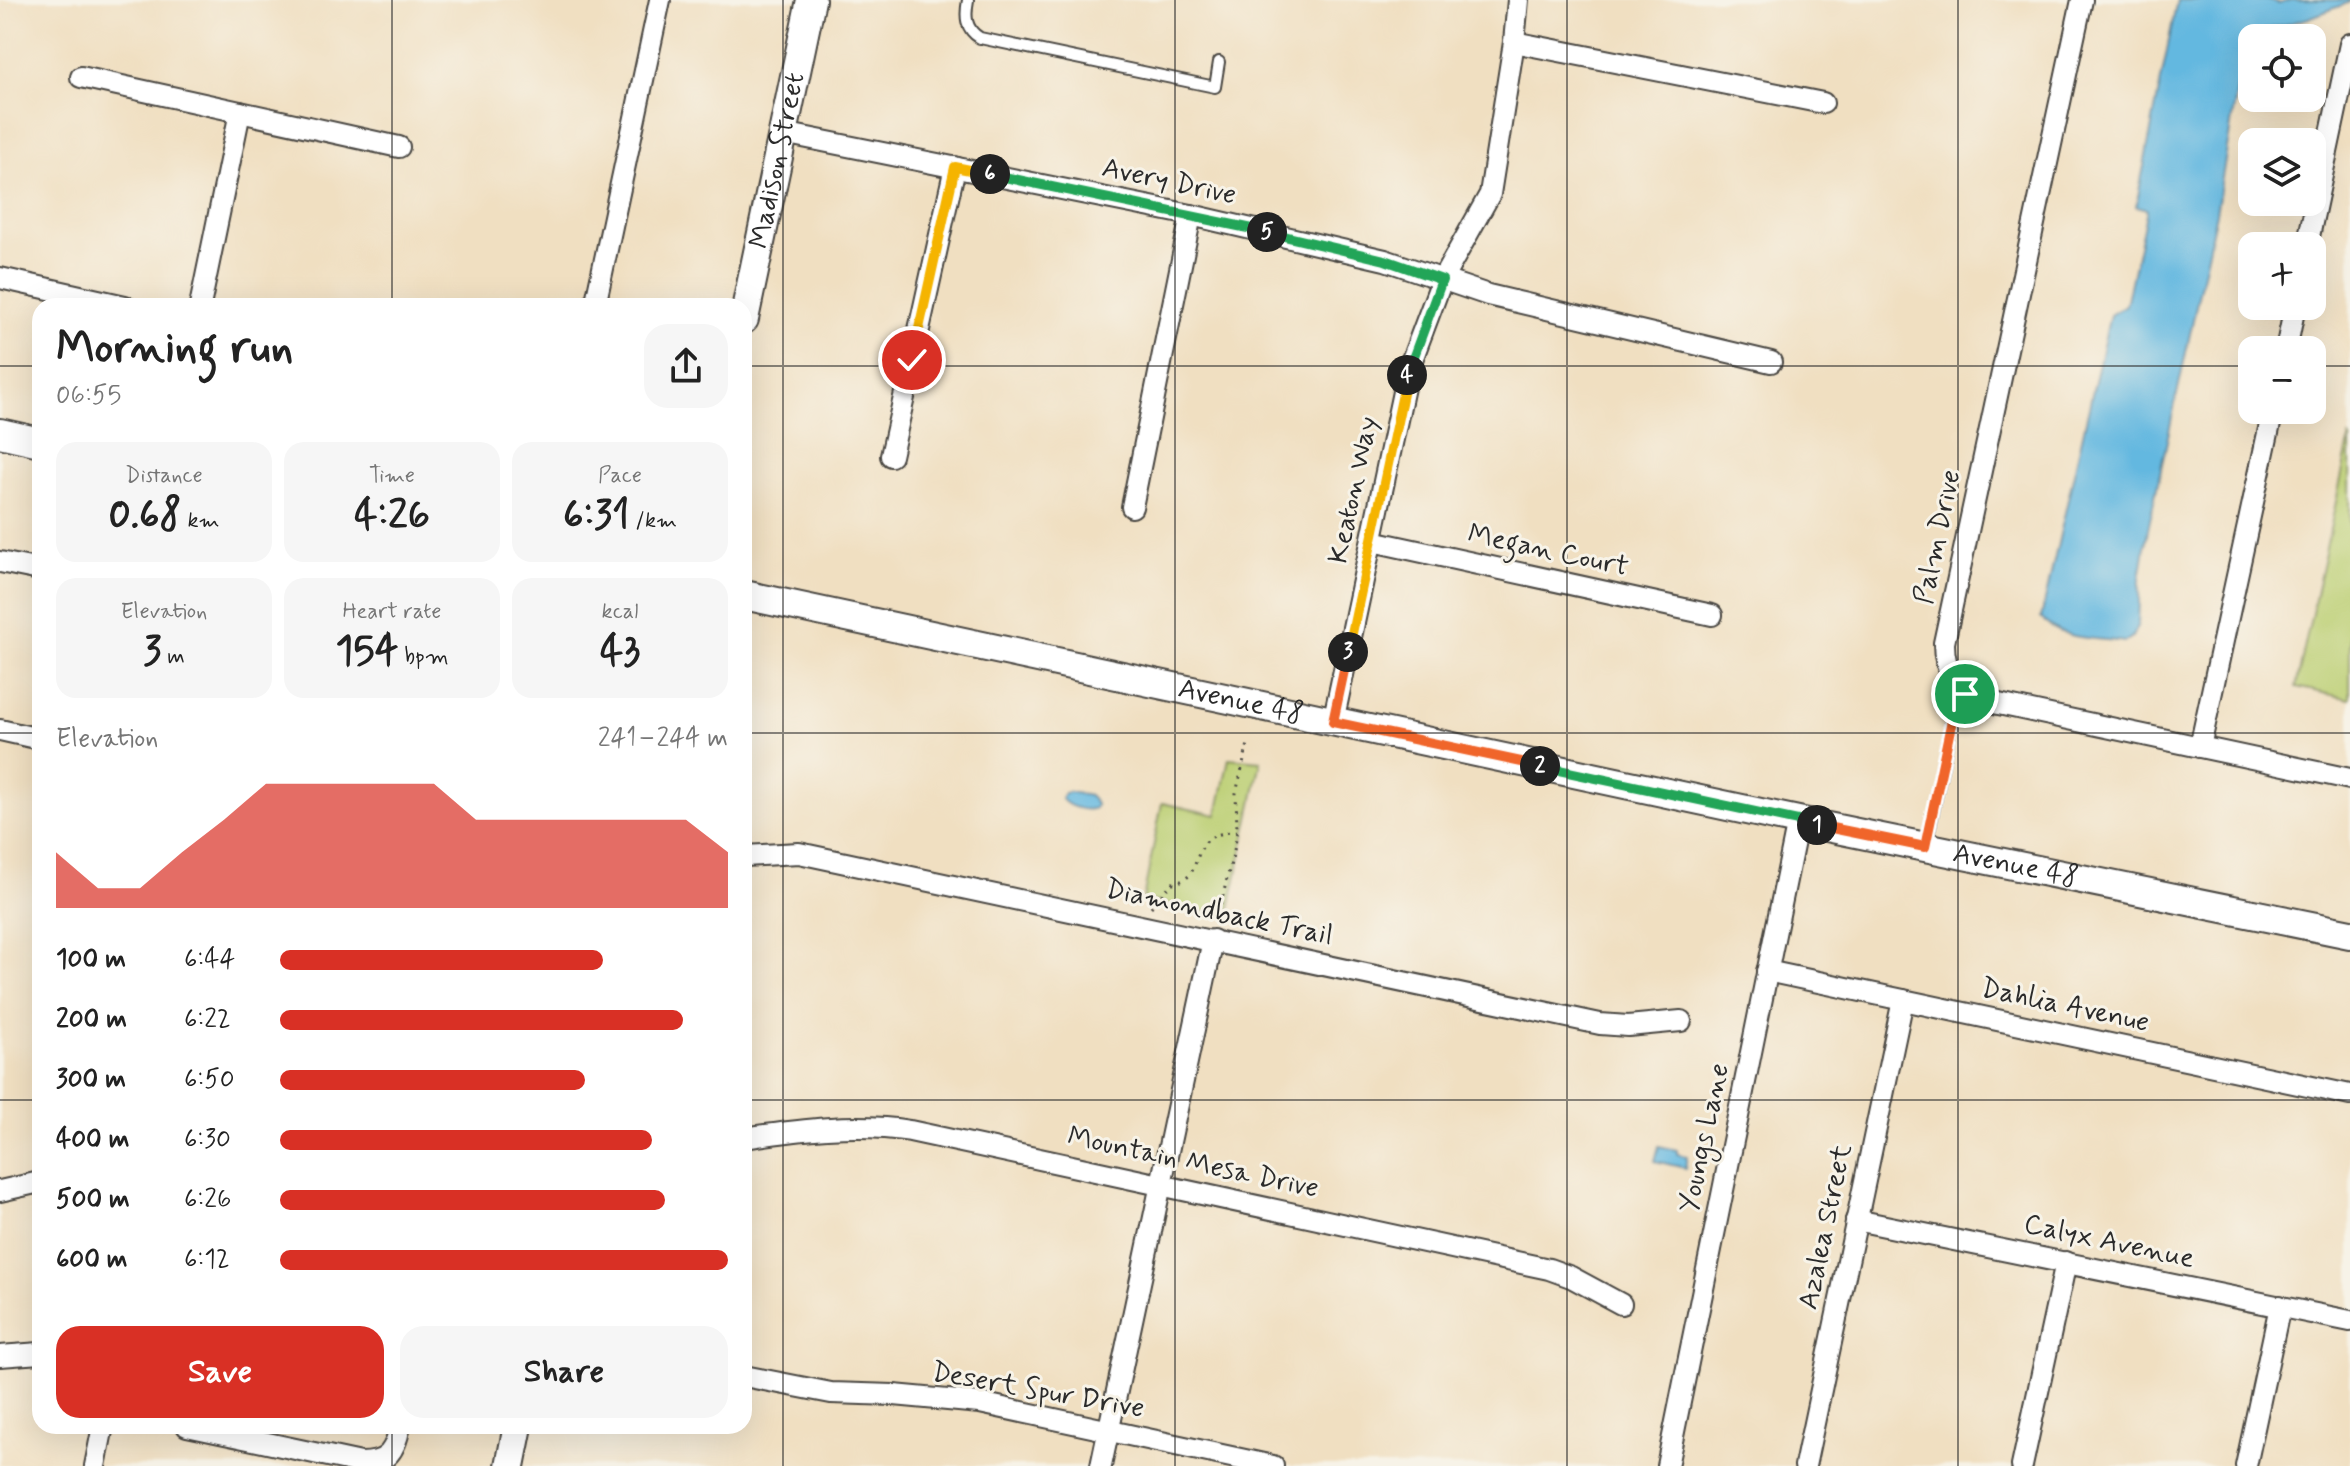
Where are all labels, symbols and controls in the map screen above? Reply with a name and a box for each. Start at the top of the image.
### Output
map controls [2238,24,2326,424]
button: locate [2238,24,2326,112]
street label: Madison Street [741,69,814,252]
button: layers [2238,128,2326,216]
street label: Avery Drive [1098,150,1240,214]
pin: 6 [970,154,1010,194]
text: 6 [984,160,996,188]
pin: 5 [1247,212,1287,252]
text: 5 [1260,218,1274,246]
button: + [2238,232,2326,320]
text: Morning run [56,320,293,378]
button: share [644,324,728,408]
pin [878,326,946,394]
button: − [2238,336,2326,424]
icon: check [890,338,934,382]
pin: 4 [1387,355,1427,395]
text: 4 [1401,361,1413,389]
text: 06:55 [56,379,121,413]
street label: Keaton Way [1320,413,1388,567]
text: Distance [125,462,203,490]
text: Time [369,462,415,490]
text: Pace [598,462,642,490]
street label: Palm Drive [1906,466,1970,608]
text: 0.68 [108,490,182,542]
text: 4:26 [354,490,430,542]
text: 6:31 [563,490,629,542]
text: km [182,507,220,535]
text: /km [629,507,677,535]
street label: Megan Court [1464,516,1632,589]
text: Elevation [121,598,207,626]
text: Heart rate [343,598,441,626]
text: kcal [602,598,638,626]
text: 3 [143,626,161,678]
text: 154 [335,626,398,678]
text: 43 [600,626,640,678]
pin: 3 [1328,632,1368,672]
text: 3 [1343,638,1353,666]
text: m [161,643,185,671]
text: bpm [398,643,449,671]
pin [1931,660,1999,728]
street label: Avenue 48 [1175,670,1307,733]
icon: arrive [1943,672,1987,716]
text: Elevation [56,722,158,756]
text: 241–244 m [598,722,728,756]
pin: 2 [1520,746,1560,786]
text: 2 [1535,752,1545,780]
pin: 1 [1797,805,1837,845]
text: 1 [1812,811,1822,839]
street label: Avenue 48 [1950,835,2081,896]
street label: Diamondback Trail [1102,871,1336,955]
text: 100 m [56,943,126,977]
text: 6:44 [184,943,235,977]
street label: Dahlia Avenue [1978,970,2152,1042]
text: 200 m [56,1003,127,1037]
text: 6:22 [184,1003,231,1037]
street label: Youngs Lane [1671,1060,1741,1216]
text: 300 m [56,1063,126,1097]
text: 6:50 [184,1063,235,1097]
street label: Mountain Mesa Drive [1064,1118,1322,1208]
text: 400 m [56,1123,129,1157]
text: 6:30 [184,1123,231,1157]
street label: Azalea Street [1790,1140,1862,1313]
text: 500 m [56,1183,130,1217]
text: 6:26 [184,1183,231,1217]
street label: Calyx Avenue [2020,1206,2198,1278]
text: 600 m [56,1243,128,1277]
text: 6:12 [184,1243,230,1277]
button: Save [56,1326,384,1418]
button: Share [400,1326,728,1418]
street label: Desert Spur Drive [929,1354,1147,1428]

